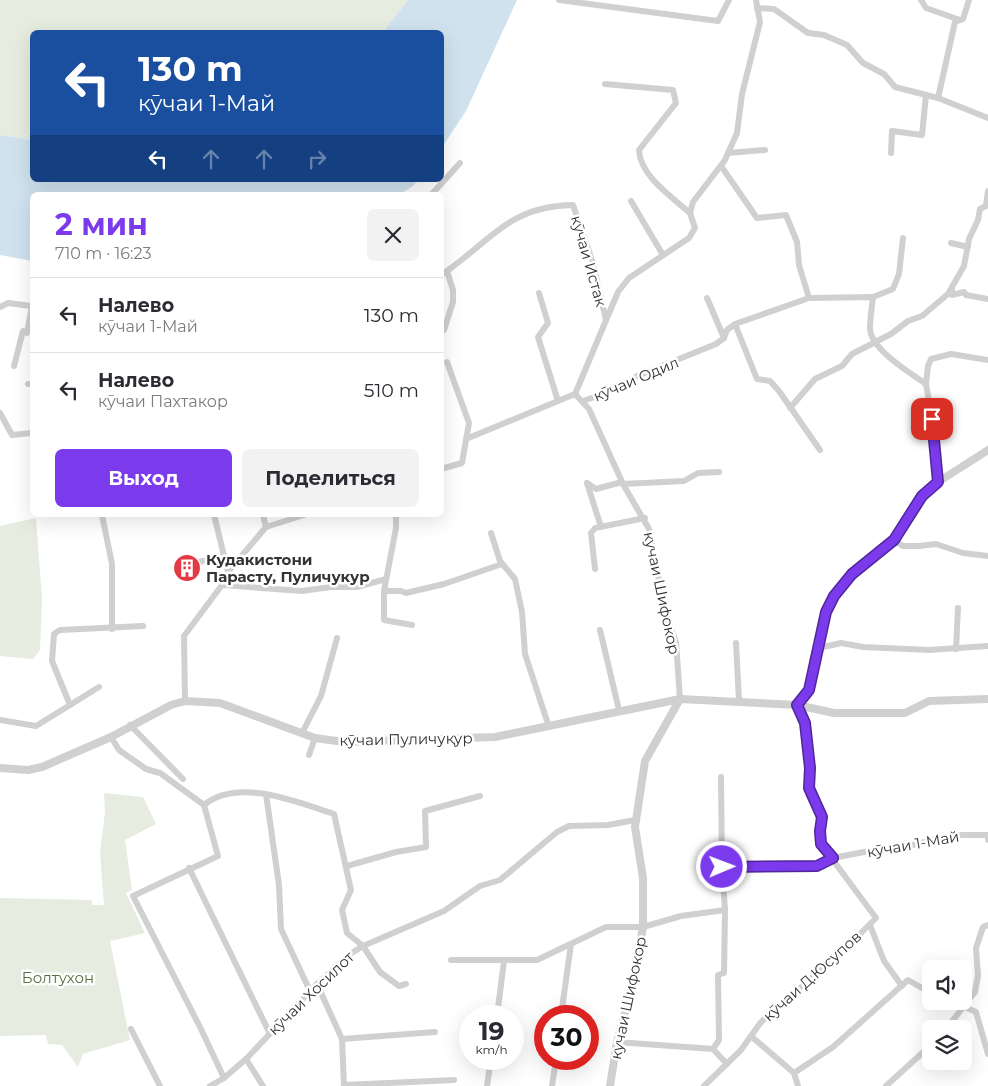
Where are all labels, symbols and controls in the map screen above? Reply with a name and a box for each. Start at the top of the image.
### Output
text: 130 m [138,47,243,90]
icon: left [55,50,120,115]
text: кӯчаи 1-Май [138,90,275,117]
icon: left [144,145,172,173]
icon: ahead [197,145,225,173]
icon: ahead [250,145,278,173]
icon: right [303,145,331,173]
text: 2 мин [55,206,148,243]
button: close [367,209,419,261]
street label: кӯчаи Истак [567,213,611,309]
text: 710 m · 16:23 [55,244,152,263]
text: Налево [98,294,174,317]
icon: left [55,301,83,329]
text: 130 m [364,304,419,327]
text: кӯчаи 1-Май [98,317,198,336]
street label: кӯчаи Одил [590,353,682,405]
text: Налево [98,369,174,392]
icon: left [55,376,83,404]
text: 510 m [364,379,419,402]
text: кӯчаи Пахтакор [98,392,228,411]
pin [911,398,953,440]
icon: arrive [918,405,946,433]
button: Выход [55,449,232,507]
button: Поделиться [242,449,419,507]
street label: кучаи Шифокор [640,530,684,656]
place label: Кудакистони Парасту, Пуличукур [206,550,370,586]
building icon: Кудакистони Парасту, Пуличукур [172,553,202,583]
street label: кӯчаи Пуличуқур [339,728,473,750]
street label: кӯчаи 1-Май [865,827,961,861]
position arrow [695,840,747,892]
street label: кӯчаи Д.Юсупов [759,927,865,1025]
street label: кучаи Шифокор [606,935,650,1061]
street label: кӯчаи Хосилот [264,947,359,1039]
map controls [922,960,972,1070]
button: sound [922,960,972,1010]
park label: Болтухон [22,968,94,987]
speed limit sign: 30 [534,1005,599,1070]
text: 19 [479,1016,504,1046]
button: layers [922,1020,972,1070]
text: km/h [475,1042,508,1057]

